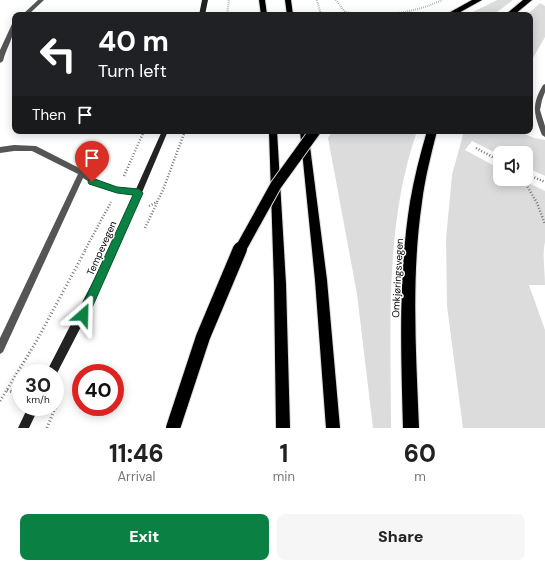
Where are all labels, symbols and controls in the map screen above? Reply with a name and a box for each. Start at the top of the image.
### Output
text: 40 m [98,23,169,60]
icon: left [32,28,84,80]
text: Turn left [98,59,167,83]
icon: arrive [74,104,96,126]
text: Then [32,105,66,125]
pin [75,141,109,182]
map controls [493,146,533,186]
button: sound [493,146,533,186]
icon: arrive [81,147,103,169]
street label: Tempevegen [84,219,119,278]
street label: Omkjøringsvegen [389,238,406,318]
position arrow [62,294,104,336]
speed limit sign: 40 [72,364,124,416]
text: 30 [25,372,51,398]
text: km/h [26,393,50,406]
text: 11:46 [109,438,164,469]
text: 1 [279,438,288,469]
text: 60 [404,438,436,469]
text: Arrival [117,468,155,485]
text: min [273,468,295,485]
text: m [414,468,426,485]
button: Exit [20,514,269,560]
button: Share [277,514,525,560]

